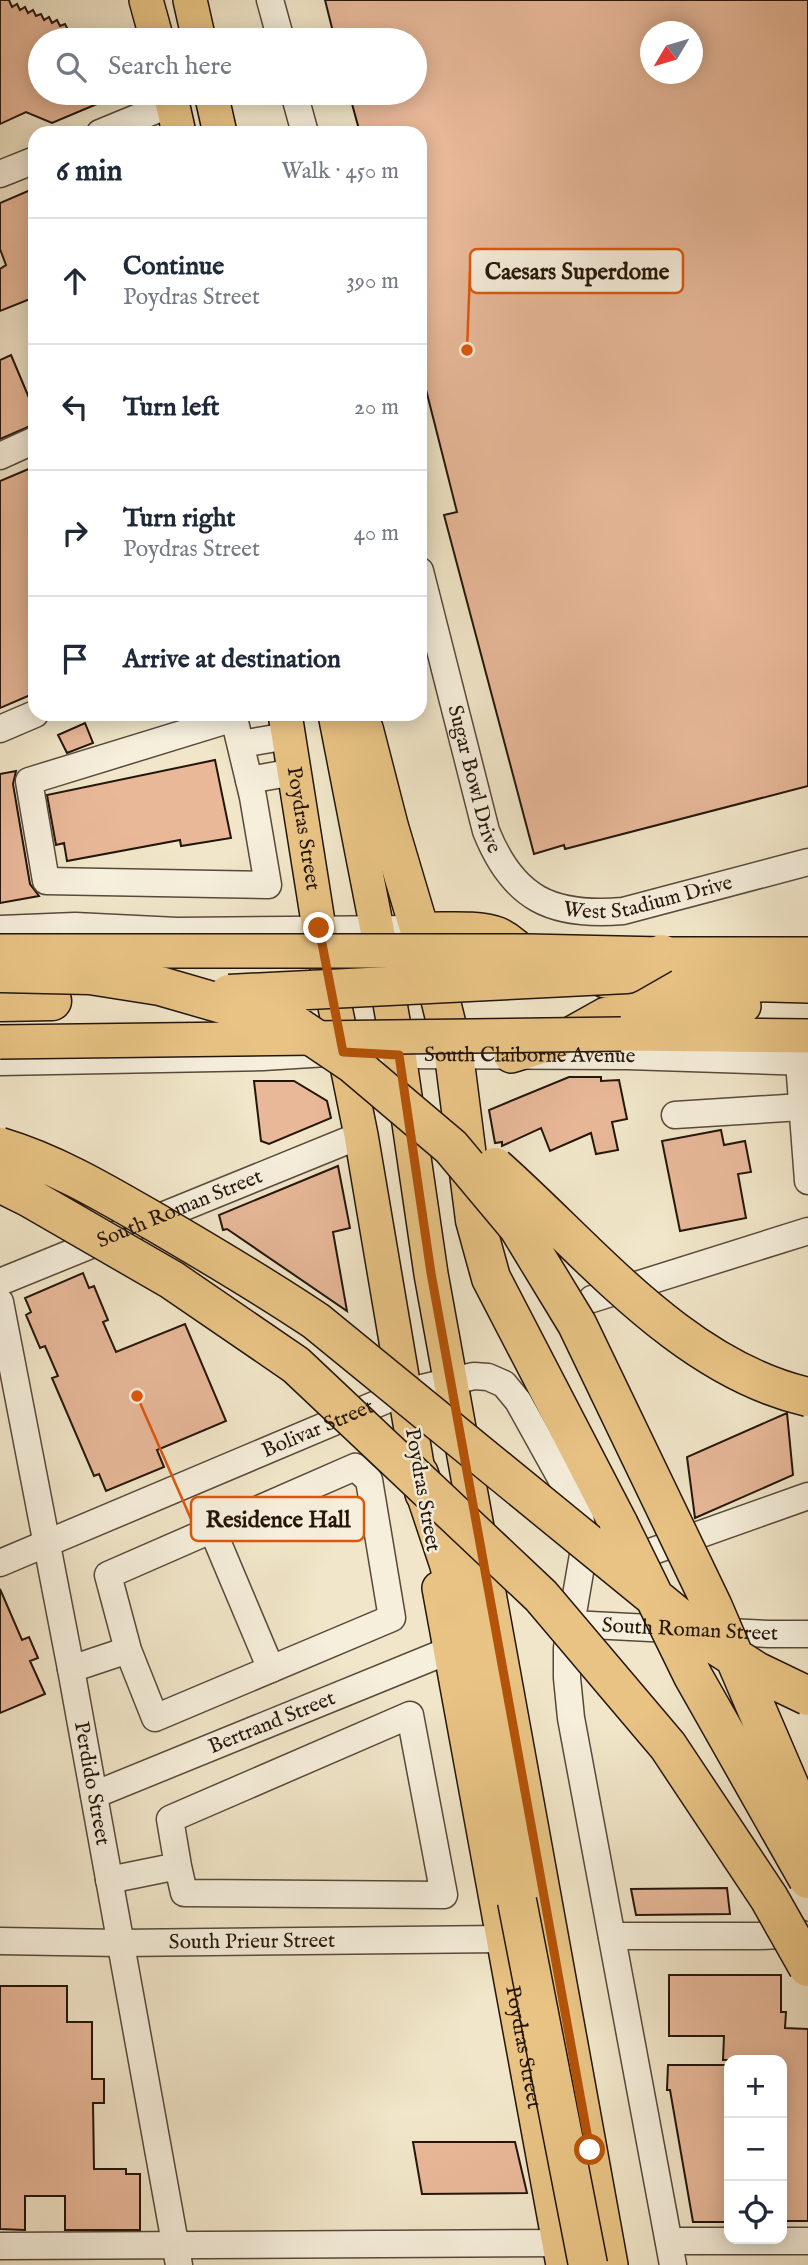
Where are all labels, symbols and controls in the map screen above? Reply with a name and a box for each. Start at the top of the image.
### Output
north arrow [640,21,703,84]
search box [28,28,427,105]
icon: search [52,48,90,86]
text: Search here [108,50,232,83]
text: 6 min [56,153,122,191]
text: Walk · 450 m [281,157,399,186]
callout: Caesars Superdome [470,249,683,293]
text: Continue [123,250,224,283]
text: Caesars Superdome [485,258,670,287]
icon: ahead [56,262,94,300]
text: 390 m [346,267,399,296]
text: Poydras Street [123,283,260,312]
icon: left [56,388,94,426]
text: Turn left [123,391,220,424]
text: 20 m [354,393,399,422]
text: Turn right [123,502,236,535]
icon: right [56,514,94,552]
text: 40 m [354,519,399,548]
text: Poydras Street [123,535,260,564]
icon: arrive [56,640,94,678]
text: Arrive at destination [123,643,341,676]
street label: Sugar Bowl Drive [441,702,508,858]
street label: Poydras Street [280,765,326,892]
street label: West Stadium Drive [561,869,736,926]
route end [303,912,334,943]
street label: South Claiborne Avenue [424,1042,636,1070]
street label: South Roman Street [93,1163,266,1255]
street label: Bolivar Street [258,1393,378,1464]
street label: Poydras Street [398,1426,446,1554]
callout: Residence Hall [191,1497,364,1541]
text: Residence Hall [206,1506,351,1535]
street label: South Roman Street [601,1612,778,1648]
street label: Bertrand Street [204,1685,339,1760]
street label: Perdido Street [67,1719,116,1847]
street label: South Prieur Street [169,1927,335,1956]
street label: Poydras Street [499,1983,548,2111]
map controls [724,2055,787,2244]
button: + [724,2055,787,2118]
button: − [724,2118,787,2181]
route start [574,2134,605,2165]
button: locate [724,2181,787,2244]

